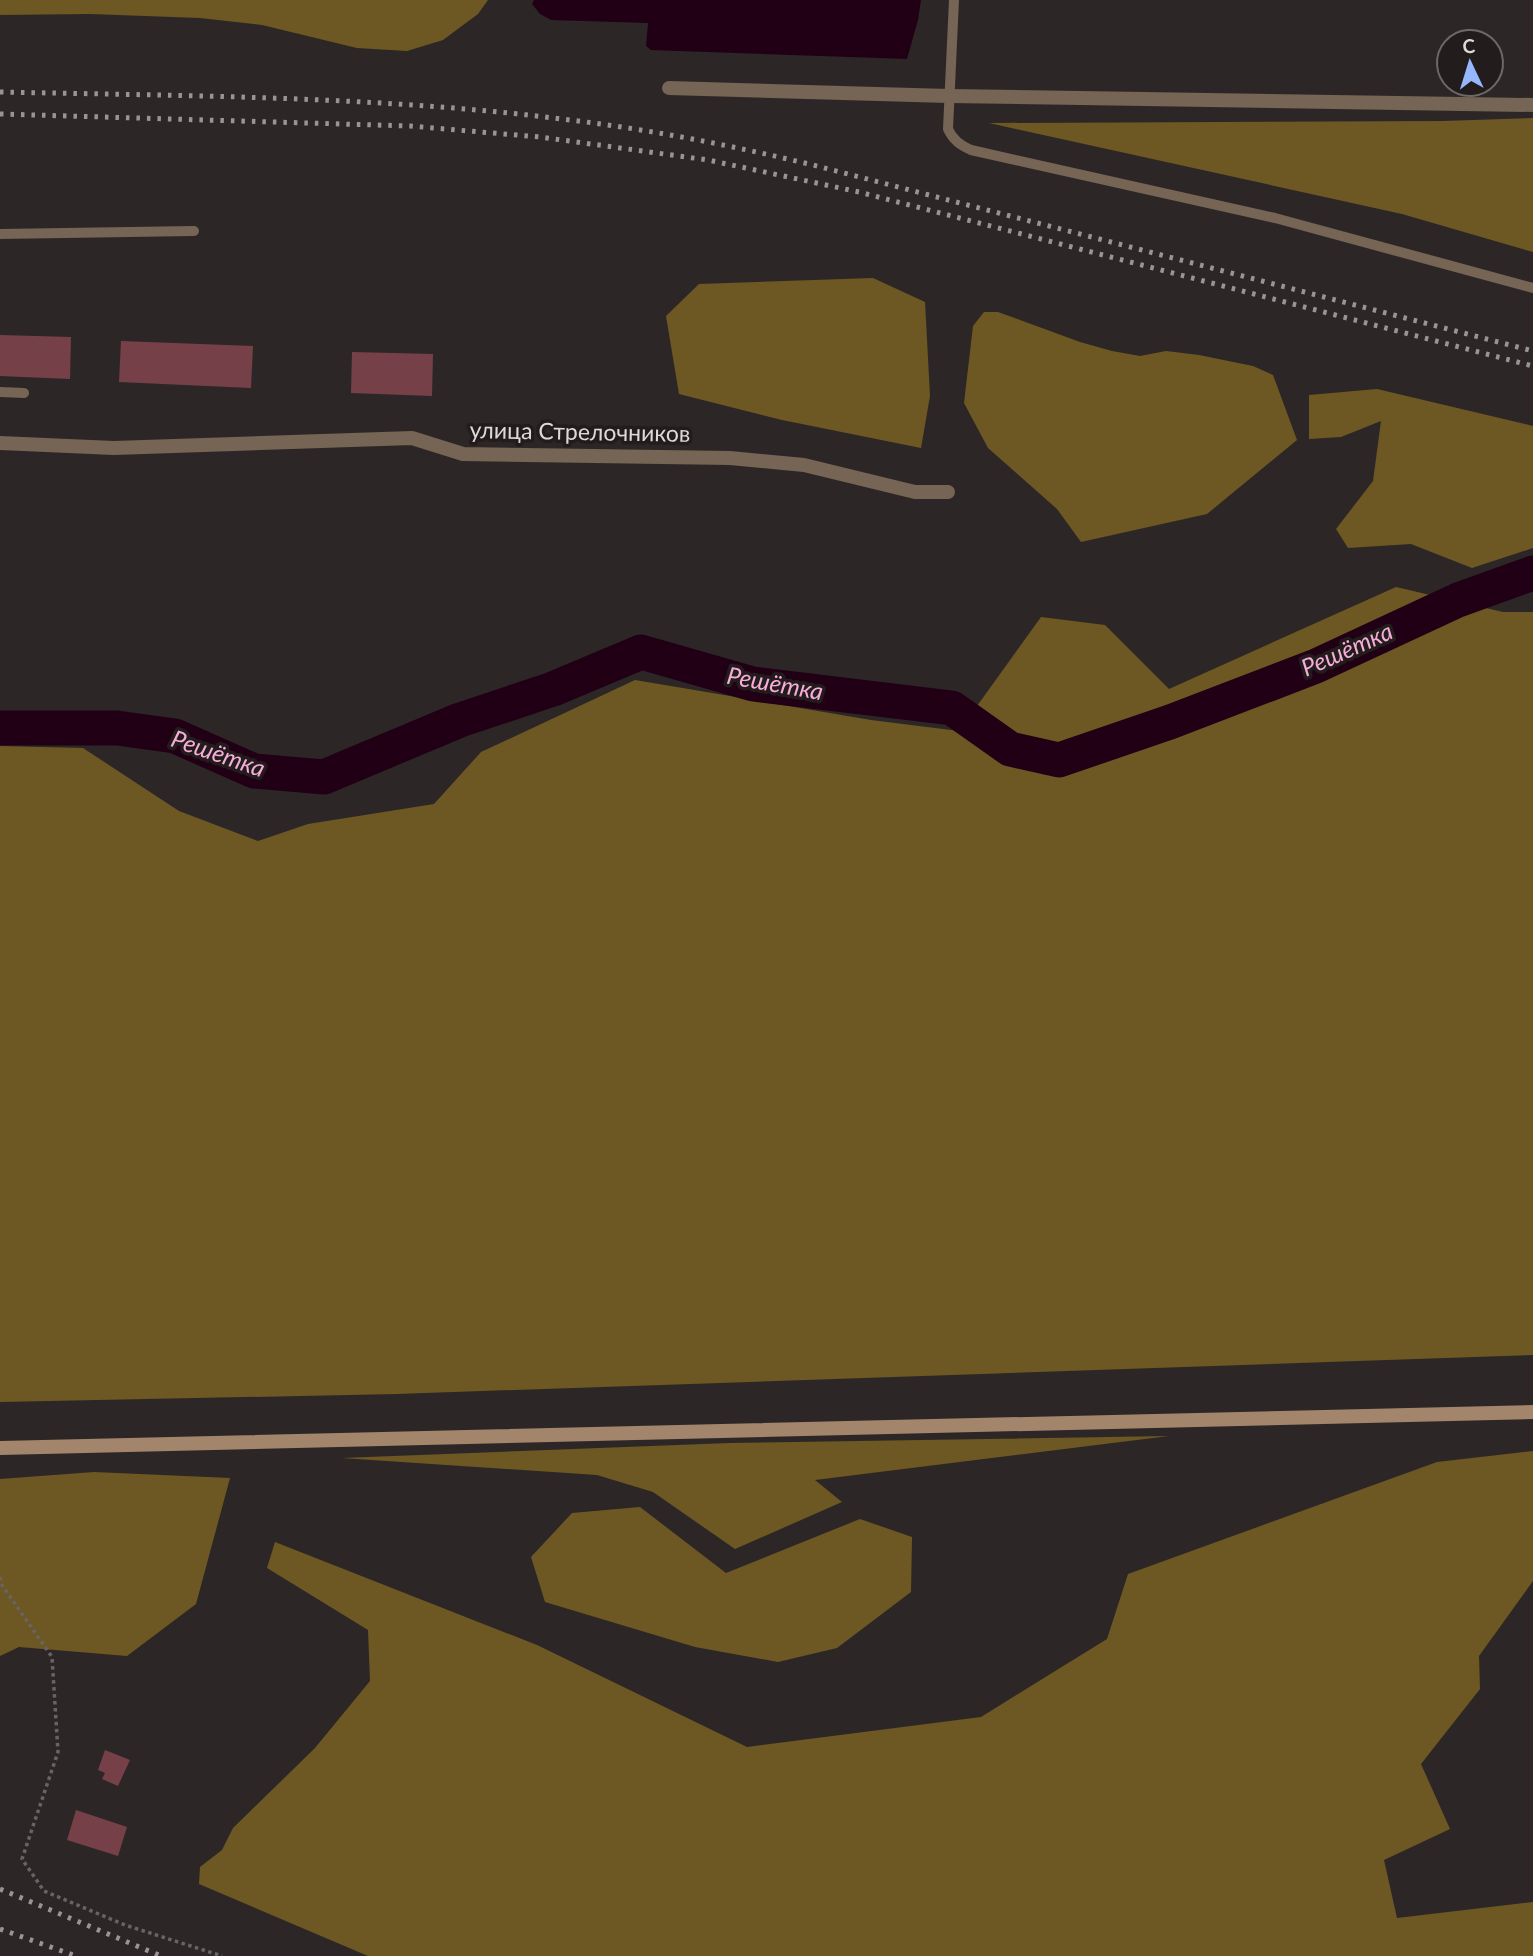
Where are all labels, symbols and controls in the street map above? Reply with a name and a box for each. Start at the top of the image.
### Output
north arrow [1435,28,1505,98]
text: С [1462,34,1476,57]
street label: улица Стрелочников [469,415,691,447]
water label: Решётка [1296,616,1397,682]
water label: Решётка [725,660,826,705]
water label: Решётка [168,723,269,782]

